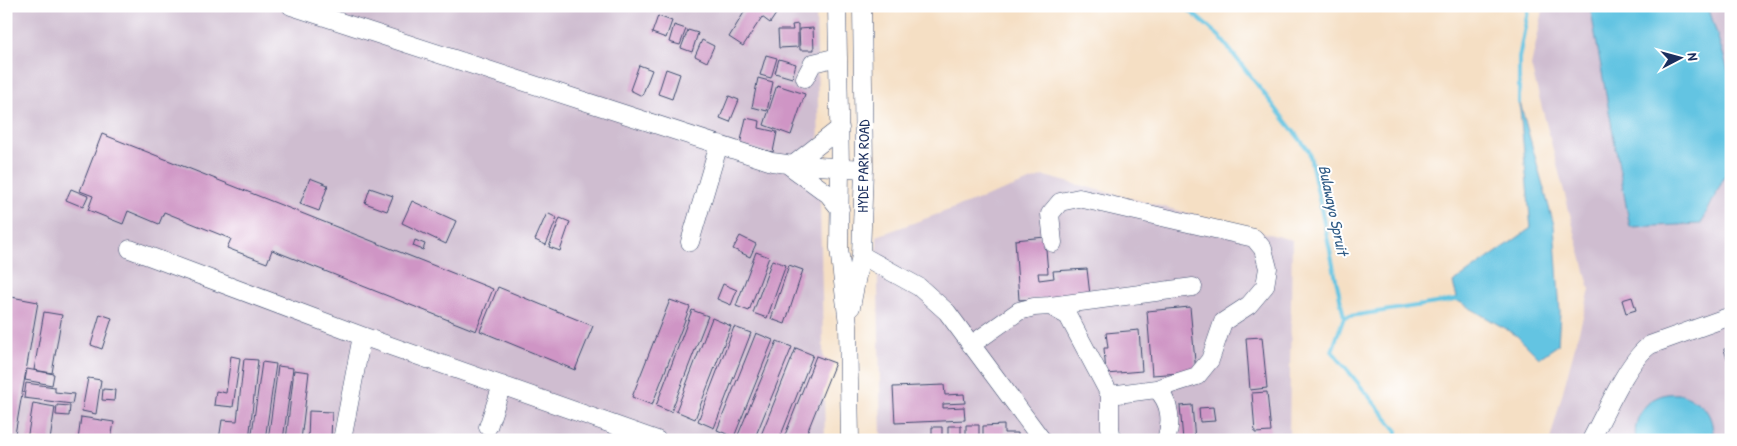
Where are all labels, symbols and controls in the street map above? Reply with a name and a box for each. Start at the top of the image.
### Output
north arrow [1654,32,1704,82]
text: N [1684,52,1703,62]
street label: HYDE PARK ROAD [852,118,874,213]
water label: Bulawayo Spruit [1314,163,1355,259]

